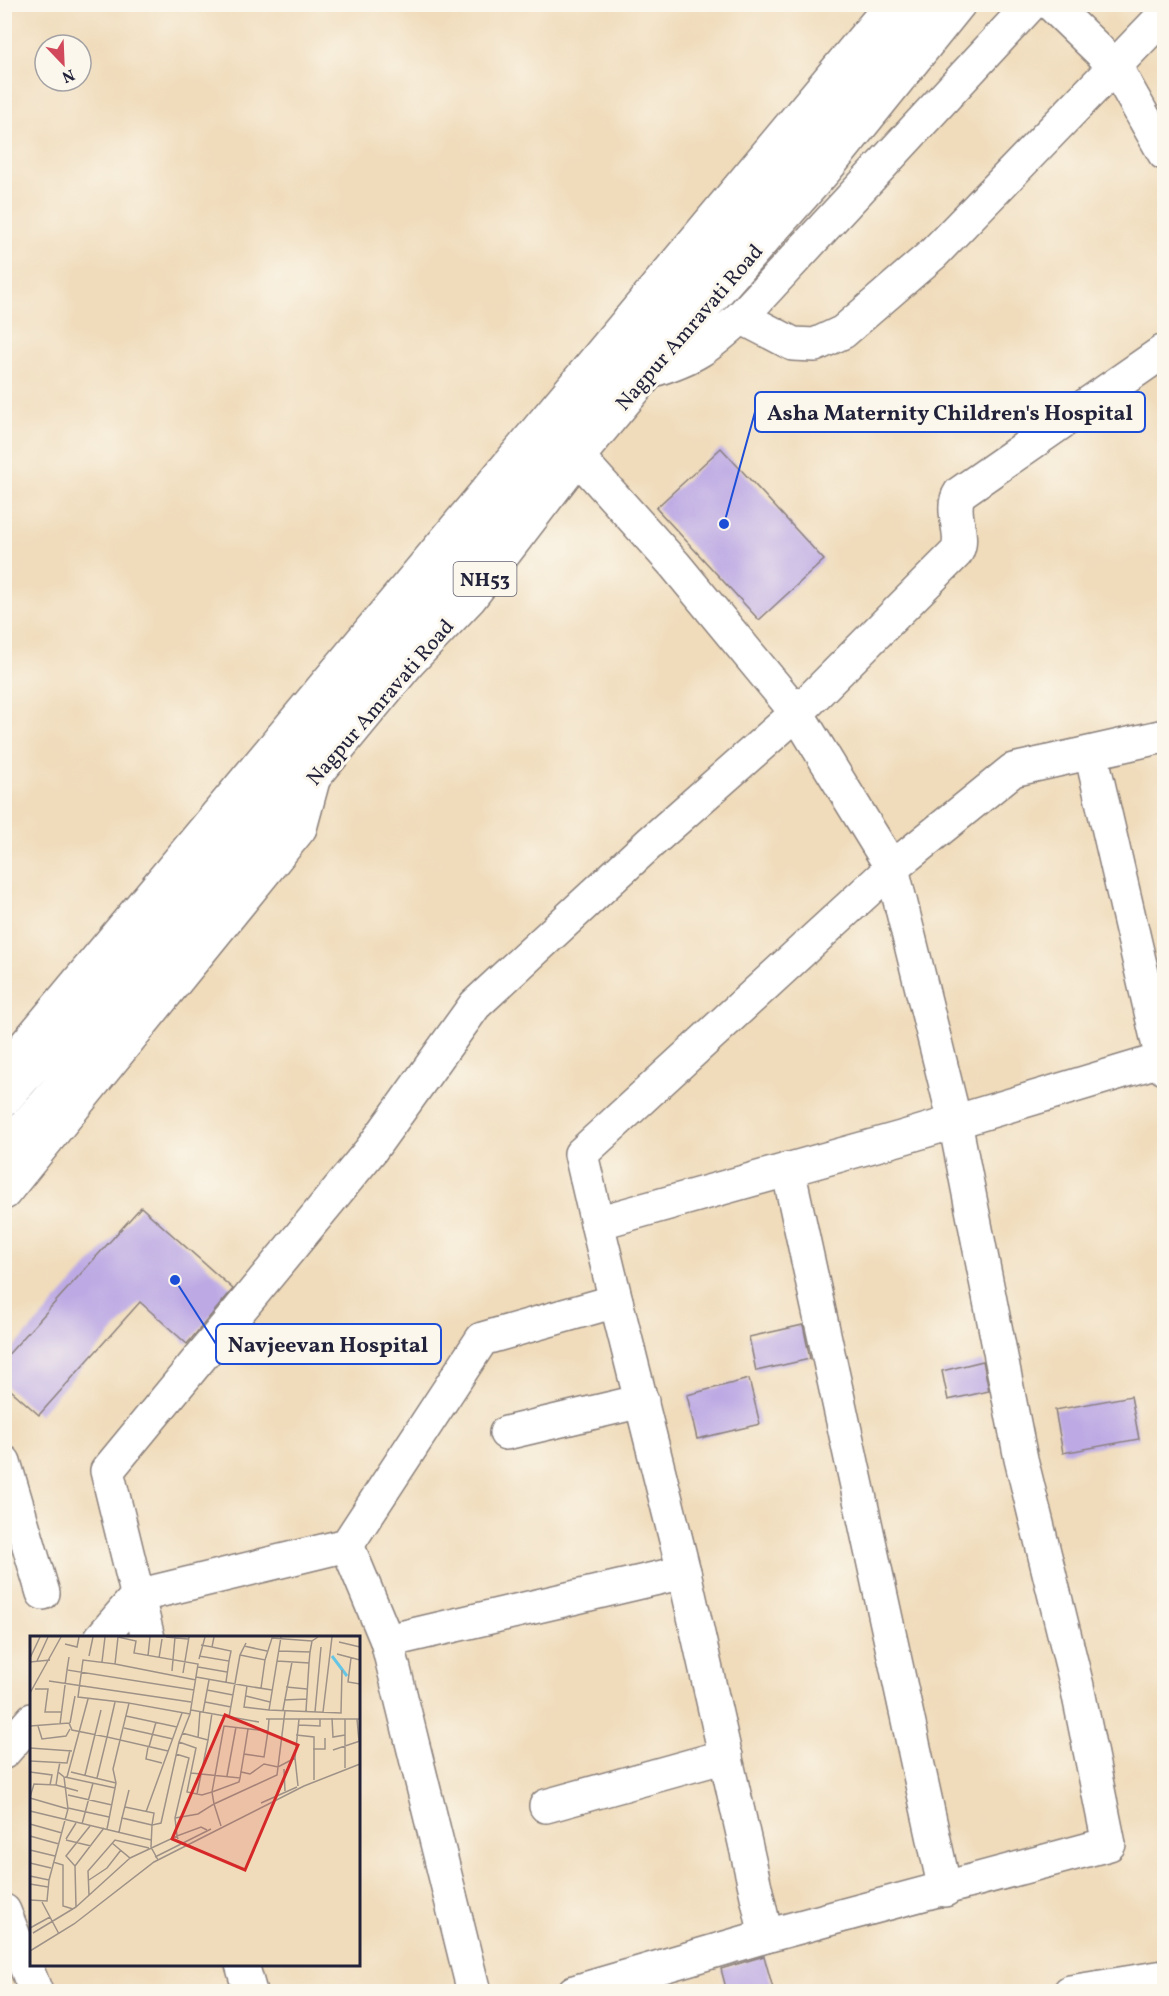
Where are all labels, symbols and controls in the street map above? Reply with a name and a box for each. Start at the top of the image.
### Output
north arrow [33,33,93,93]
text: N [58,63,78,88]
street label: Nagpur Amravati Road [610,238,771,418]
callout: Asha Maternity Children's Hospital [755,392,1145,432]
text: Asha Maternity Children's Hospital [767,399,1133,430]
road number: NH53 [454,562,516,596]
street label: Nagpur Amravati Road [301,613,462,793]
callout: Navjeevan Hospital [216,1324,441,1364]
text: Navjeevan Hospital [228,1331,428,1362]
inset map [30,1636,360,1966]

